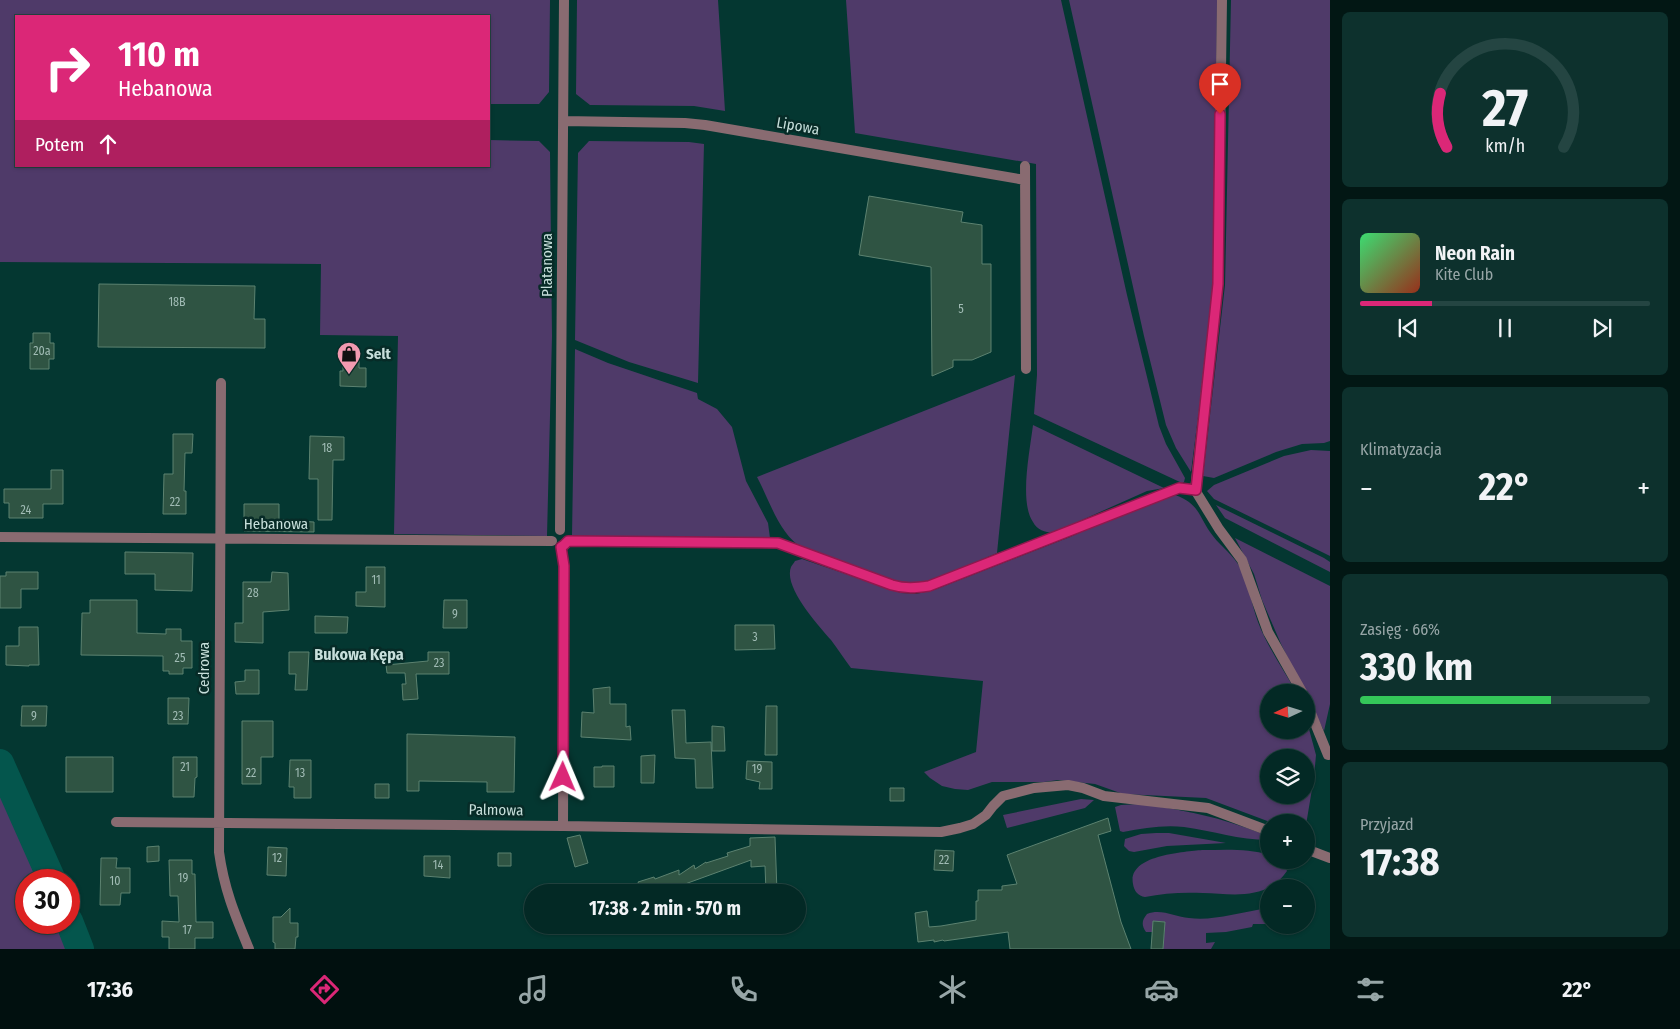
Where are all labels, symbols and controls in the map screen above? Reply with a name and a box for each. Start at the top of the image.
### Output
text: 110 m [118,33,200,75]
icon: right [35,35,100,100]
pin [1199,63,1241,114]
icon: arrive [1206,70,1234,98]
text: Hebanowa [118,75,213,102]
text: 27 [1481,77,1528,140]
street label: Lipowa [775,113,821,139]
icon: ahead [94,130,122,158]
text: Potem [35,133,84,156]
text: km/h [1485,135,1525,157]
street label: Platanowa [538,233,556,297]
text: Neon Rain [1435,242,1515,265]
text: Kite Club [1435,265,1493,284]
house number: 18B [168,295,186,309]
house number: 5 [958,302,964,316]
icon: previous [1394,314,1422,342]
icon: pause [1491,314,1519,342]
icon: next [1588,314,1616,342]
shop icon: Selt [336,341,362,375]
house number: 20a [33,344,51,358]
place label: Selt [366,345,391,363]
text: Klimatyzacja [1360,440,1442,459]
house number: 18 [322,441,332,455]
text: 22° [1478,464,1531,510]
text: − [1360,472,1373,505]
text: + [1637,472,1650,505]
house number: 22 [170,495,180,509]
house number: 24 [21,503,32,517]
street label: Hebanowa [244,515,308,533]
house number: 11 [371,573,381,587]
house number: 28 [247,586,259,600]
house number: 9 [452,607,458,621]
text: Zasięg · 66% [1360,620,1440,639]
house number: 3 [752,630,758,644]
street label: Cedrowa [195,642,213,694]
text: 330 km [1360,644,1473,690]
district label: Bukowa Kępa [314,645,404,664]
house number: 25 [175,651,186,665]
house number: 23 [434,656,444,670]
north arrow [1260,684,1315,739]
map controls [1260,684,1315,934]
house number: 9 [31,709,37,723]
house number: 23 [173,709,183,723]
button: layers [1260,749,1315,804]
position arrow [536,750,588,802]
house number: 21 [180,760,190,774]
house number: 19 [752,762,762,776]
house number: 22 [246,766,256,780]
house number: 13 [295,766,305,780]
street label: Palmowa [469,801,523,819]
button: + [1260,814,1315,869]
text: Przyjazd [1360,815,1414,834]
text: 17:38 [1360,839,1440,885]
house number: 12 [272,851,282,865]
house number: 22 [939,853,949,867]
house number: 14 [433,858,443,872]
speed limit sign: 30 [15,869,80,934]
house number: 19 [178,871,188,885]
house number: 10 [110,874,120,888]
button: − [1260,879,1315,934]
text: 17:38 · 2 min · 570 m [589,897,741,920]
house number: 17 [182,923,192,937]
icon: directions [307,972,342,1007]
icon: music [516,972,551,1007]
icon: phone [726,972,761,1007]
icon: climate [935,972,970,1007]
icon: car [1144,972,1179,1007]
icon: filters [1353,972,1388,1007]
text: 17:36 [87,976,133,1003]
text: 22° [1562,976,1593,1003]

